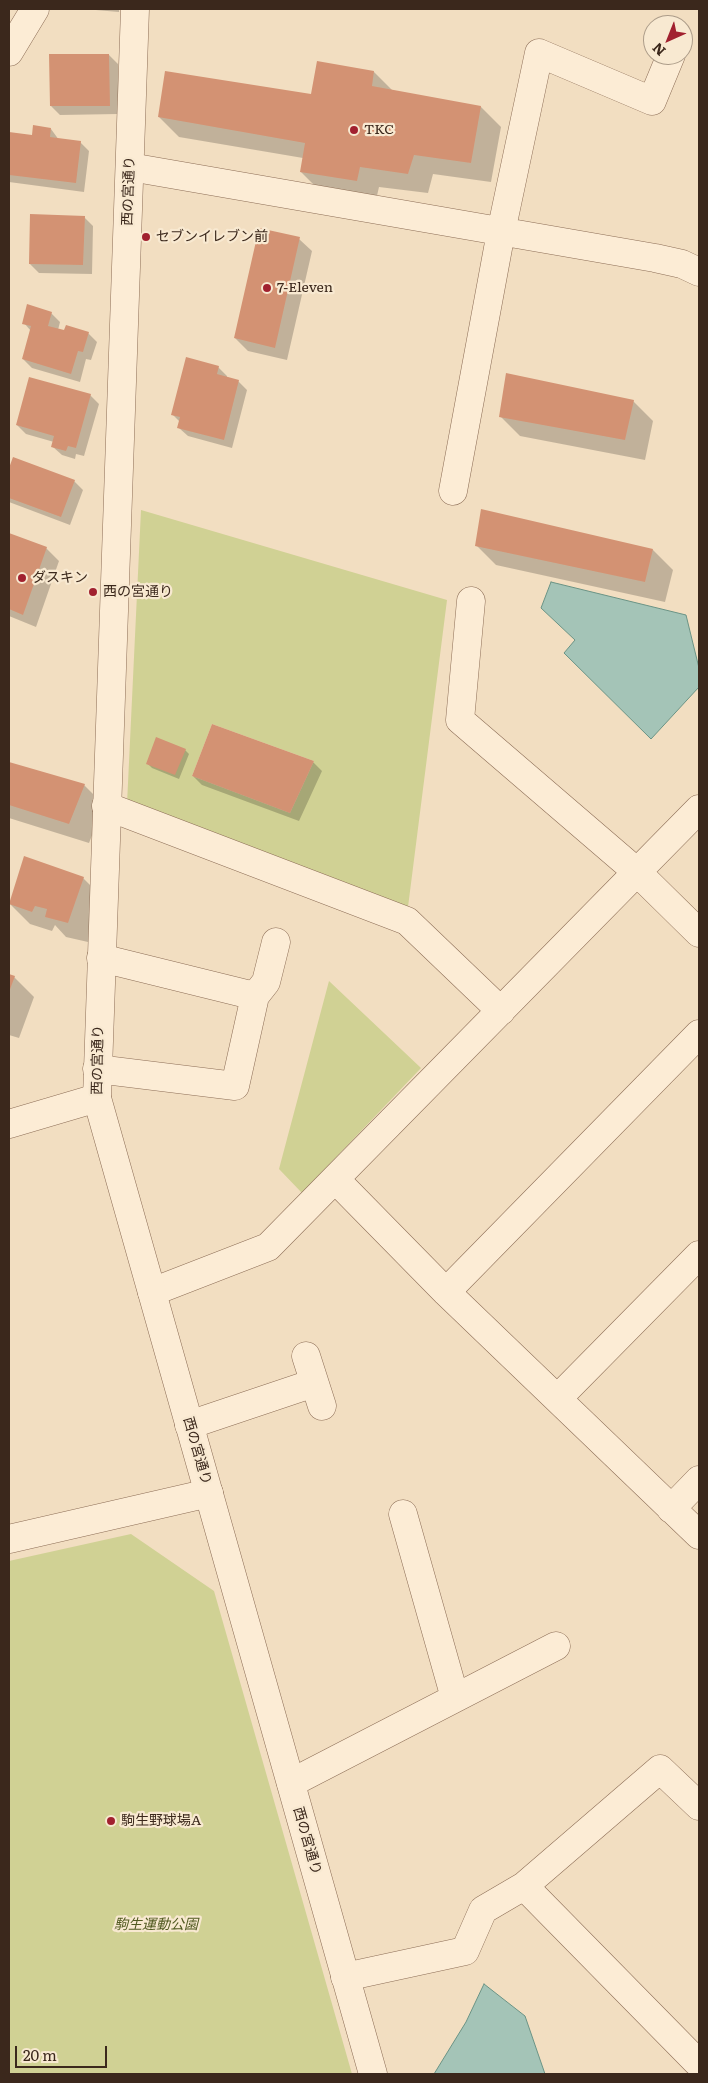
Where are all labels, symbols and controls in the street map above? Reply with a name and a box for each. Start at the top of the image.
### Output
north arrow [643,15,693,65]
text: N [647,39,669,61]
place label: TKC [364,122,394,138]
marker: TKC [348,124,360,136]
street label: 西の宮通り [119,156,139,226]
place label: セブンイレブン前 [156,229,268,245]
marker: セブンイレブン前 [140,231,152,243]
place label: 7-Eleven [277,280,333,296]
marker: 7-Eleven [261,282,273,294]
place label: ダスキン [32,570,88,586]
marker: ダスキン [16,572,28,584]
place label: 西の宮通り [103,584,173,600]
marker: 西の宮通り [87,586,99,598]
street label: 西の宮通り [89,1025,107,1095]
street label: 西の宮通り [179,1415,215,1487]
street label: 西の宮通り [289,1805,325,1877]
place label: 駒生野球場A [121,1813,201,1829]
marker: 駒生野球場A [105,1815,117,1827]
park label: 駒生運動公園 [114,1917,198,1933]
scale bar [18,2036,110,2068]
text: 20 m [23,2043,57,2066]

